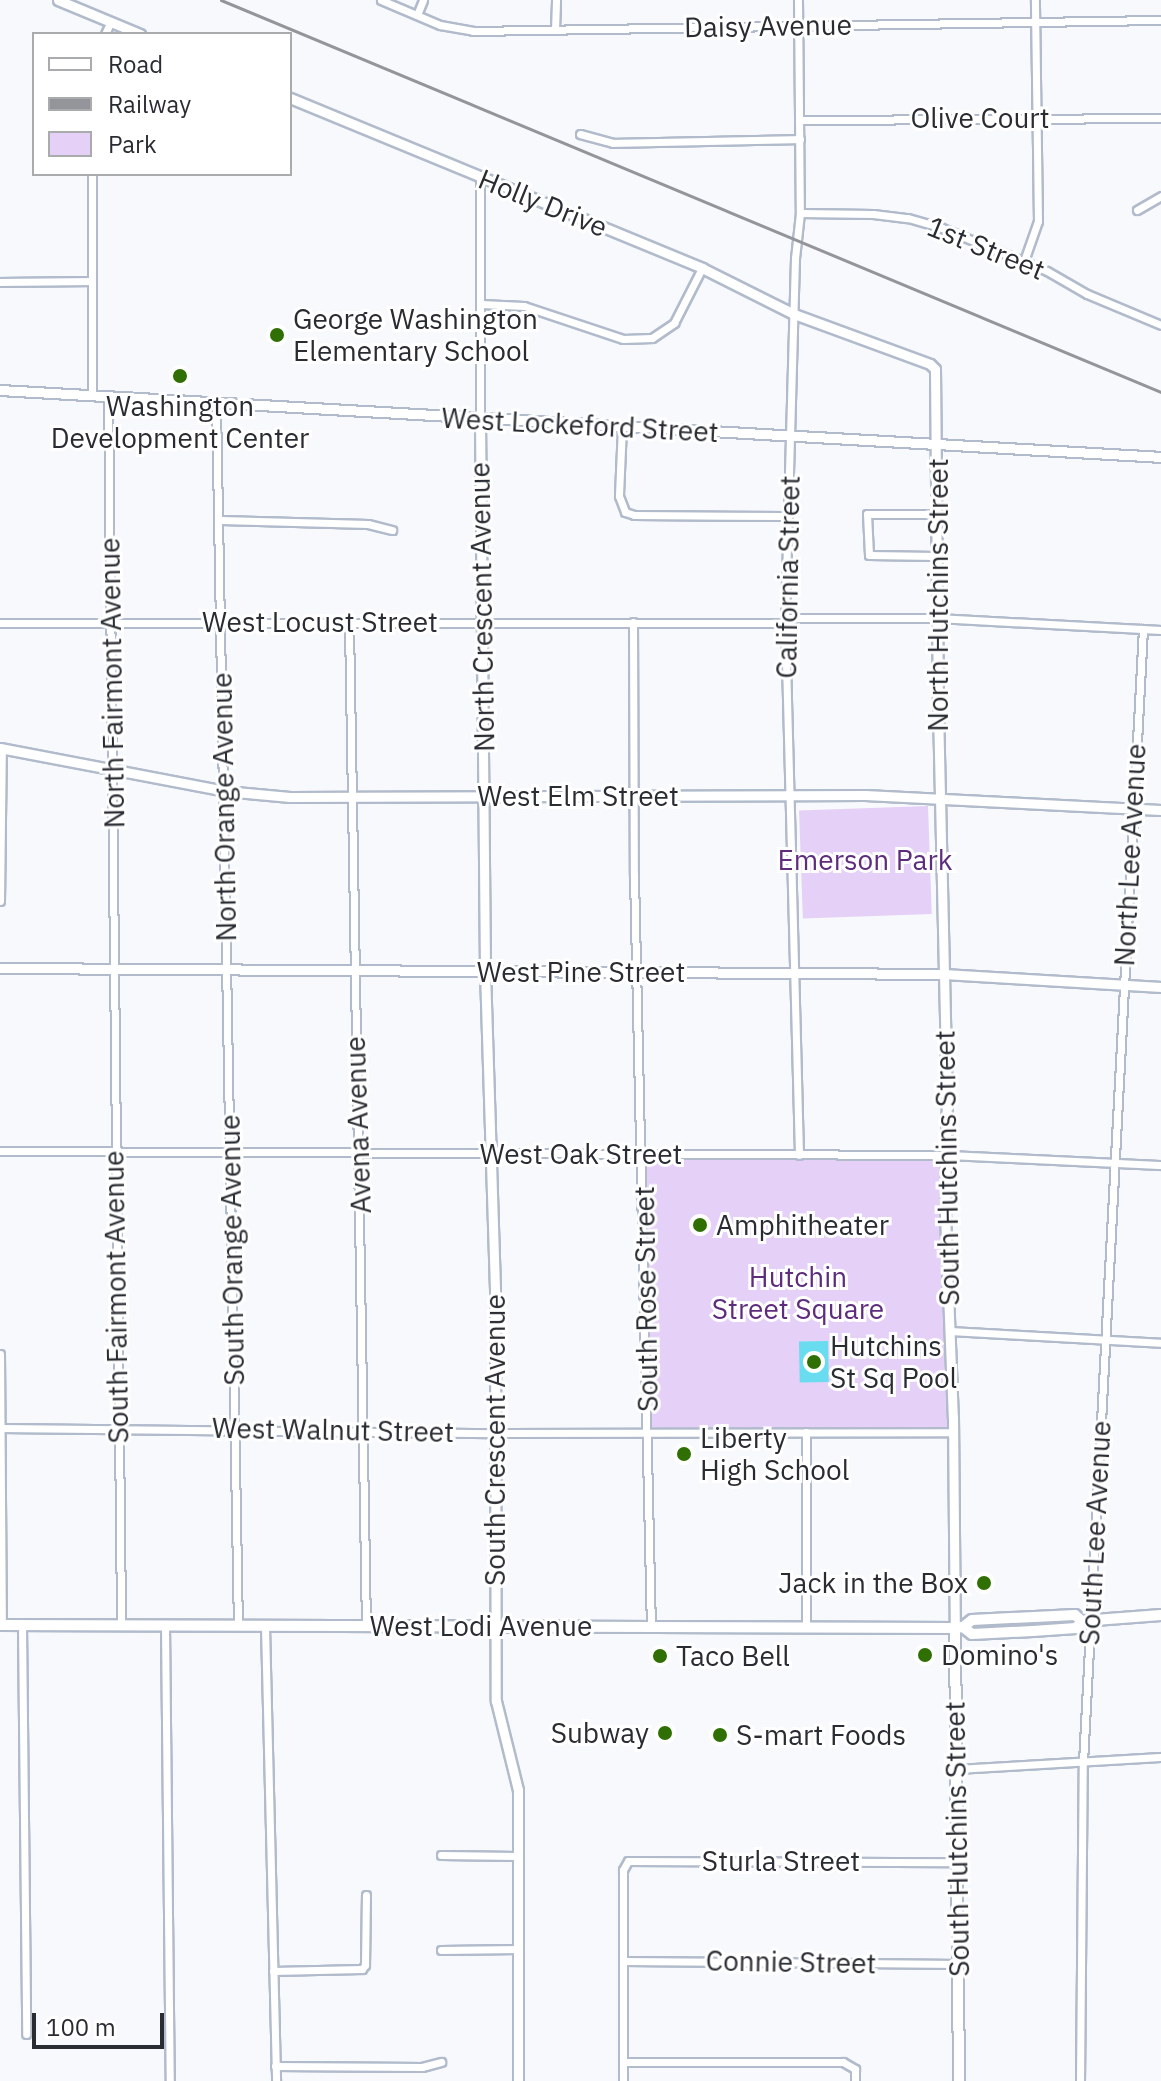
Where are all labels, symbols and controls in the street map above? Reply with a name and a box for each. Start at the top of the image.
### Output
street label: Daisy Avenue [684,8,852,44]
legend [32,32,292,176]
text: Road [108,48,163,80]
text: Railway [108,88,191,120]
street label: Olive Court [910,101,1050,135]
text: Park [108,128,157,160]
street label: Holly Drive [474,162,612,244]
street label: 1st Street [922,209,1050,287]
place label: George Washington Elementary School [293,302,538,368]
marker: George Washington Elementary School [268,326,286,344]
marker: Washington Development Center [171,367,189,385]
place label: Washington Development Center [51,389,309,455]
street label: West Lockeford Street [441,401,719,449]
street label: North Hutchins Street [921,458,955,732]
street label: North Crescent Avenue [463,462,501,752]
street label: California Street [769,475,807,679]
street label: North Fairmont Avenue [93,537,131,829]
street label: West Locust Street [202,605,438,639]
street label: North Orange Avenue [205,672,243,942]
street label: North Lee Avenue [1107,743,1153,967]
street label: West Elm Street [477,779,679,813]
park label: Emerson Park [778,843,952,877]
street label: West Pine Street [477,955,685,989]
street label: South Hutchins Street [928,1030,966,1306]
street label: Avena Avenue [338,1036,378,1214]
street label: South Orange Avenue [213,1114,251,1386]
street label: West Oak Street [480,1137,682,1171]
street label: South Fairmont Avenue [97,1150,135,1444]
street label: South Rose Street [627,1186,665,1412]
place label: Amphitheater [716,1208,889,1242]
marker: Amphitheater [691,1216,709,1234]
park label: Hutchin Street Square [712,1260,884,1326]
street label: South Crescent Avenue [478,1294,512,1586]
place label: Hutchins St Sq Pool [830,1329,957,1395]
marker: Hutchins St Sq Pool [805,1353,823,1371]
street label: West Walnut Street [212,1411,454,1449]
street label: South Lee Avenue [1072,1420,1118,1646]
place label: Liberty High School [700,1421,849,1487]
marker: Liberty High School [675,1445,693,1463]
place label: Jack in the Box [778,1566,968,1600]
marker: Jack in the Box [975,1574,993,1592]
street label: West Lodi Avenue [370,1609,592,1643]
place label: Domino's [941,1638,1058,1672]
place label: Taco Bell [676,1639,790,1673]
marker: Domino's [916,1646,934,1664]
marker: Taco Bell [651,1647,669,1665]
street label: South Hutchins Street [938,1701,976,1977]
place label: Subway [551,1716,649,1750]
place label: S-mart Foods [736,1718,906,1752]
marker: Subway [656,1724,674,1742]
marker: S-mart Foods [711,1726,729,1744]
street label: Sturla Street [702,1844,860,1878]
street label: Connie Street [705,1944,877,1980]
scale bar [36,1997,168,2047]
text: 100 m [46,2011,116,2043]

